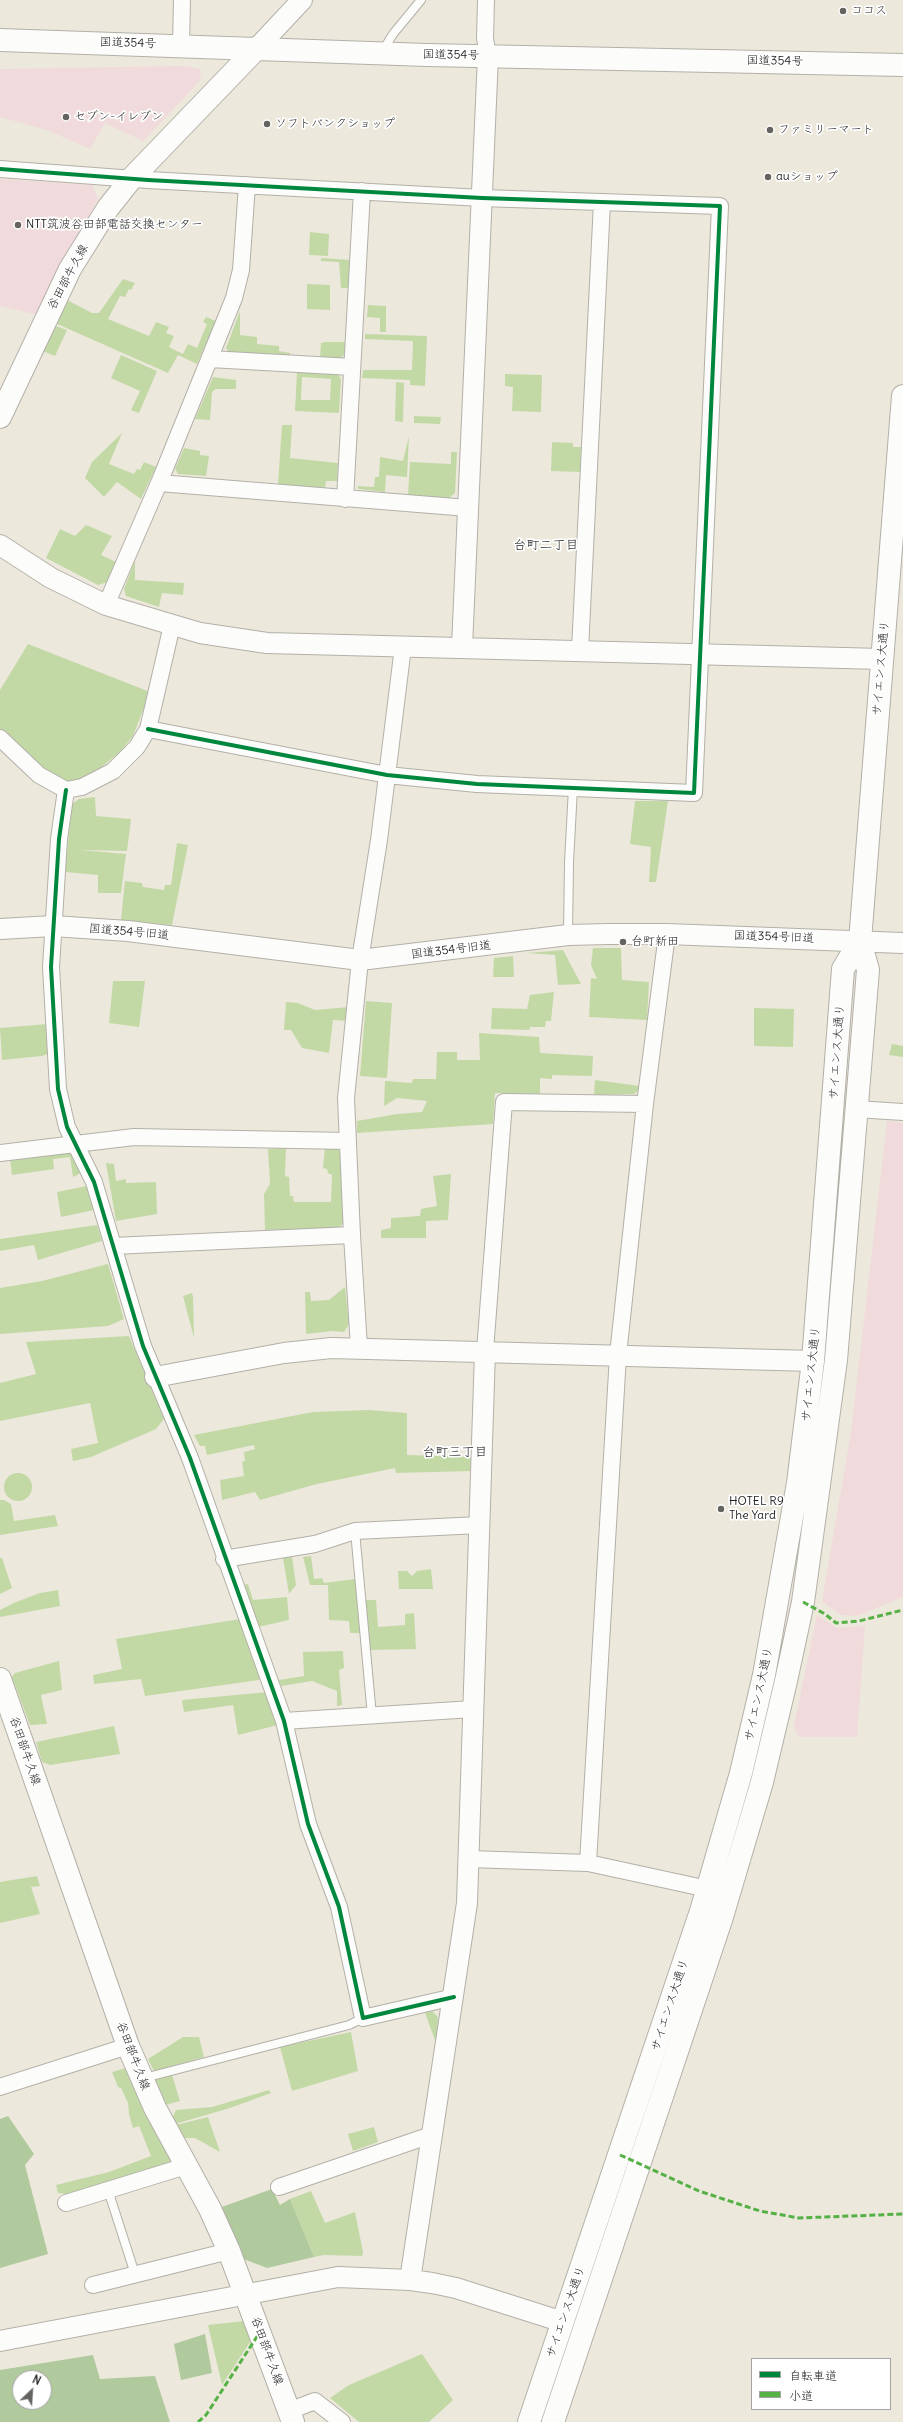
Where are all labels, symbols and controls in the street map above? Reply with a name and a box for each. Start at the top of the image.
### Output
place label: ココス [851,4,887,18]
marker: ココス [838,6,848,16]
street label: 国道354号 [99,35,157,51]
street label: 国道354号 [423,47,479,63]
street label: 国道354号 [747,53,803,69]
place label: セブン-イレブン [74,110,163,124]
marker: セブン-イレブン [61,112,71,122]
place label: ソフトバンクショップ [275,117,395,131]
marker: ソフトバンクショップ [262,119,272,129]
place label: ファミリーマート [778,123,874,137]
marker: ファミリーマート [765,125,775,135]
place label: auショップ [776,170,838,184]
marker: auショップ [763,172,773,182]
place label: NTT筑波谷田部電話交換センター [26,218,203,232]
marker: NTT筑波谷田部電話交換センター [13,220,23,230]
street label: 谷田部牛久線 [45,242,91,312]
district label: 台町二丁目 [514,537,578,553]
street label: サイエンス大通り [870,620,892,716]
street label: 国道354号旧道 [88,921,170,943]
street label: 国道354号旧道 [733,928,815,946]
place label: 台町新田 [631,935,679,949]
marker: 台町新田 [618,937,628,947]
street label: 国道354号旧道 [410,938,492,962]
street label: サイエンス大通り [826,1004,848,1100]
street label: サイエンス大通り [799,1326,823,1422]
district label: 台町三丁目 [423,1444,487,1460]
place label: HOTEL R9 The Yard [729,1495,784,1523]
marker: HOTEL R9 The Yard [716,1504,726,1514]
street label: サイエンス大通り [742,1646,776,1742]
street label: 谷田部牛久線 [6,1715,44,1787]
street label: サイエンス大通り [648,1957,692,2053]
street label: 谷田部牛久線 [113,2020,153,2092]
street label: サイエンス大通り [544,2264,588,2360]
street label: 谷田部牛久線 [248,2315,286,2387]
legend [751,2358,891,2410]
text: 自転車道 [789,2368,837,2383]
north arrow [12,2370,52,2410]
text: N [30,2372,43,2388]
text: 小道 [789,2388,813,2403]

